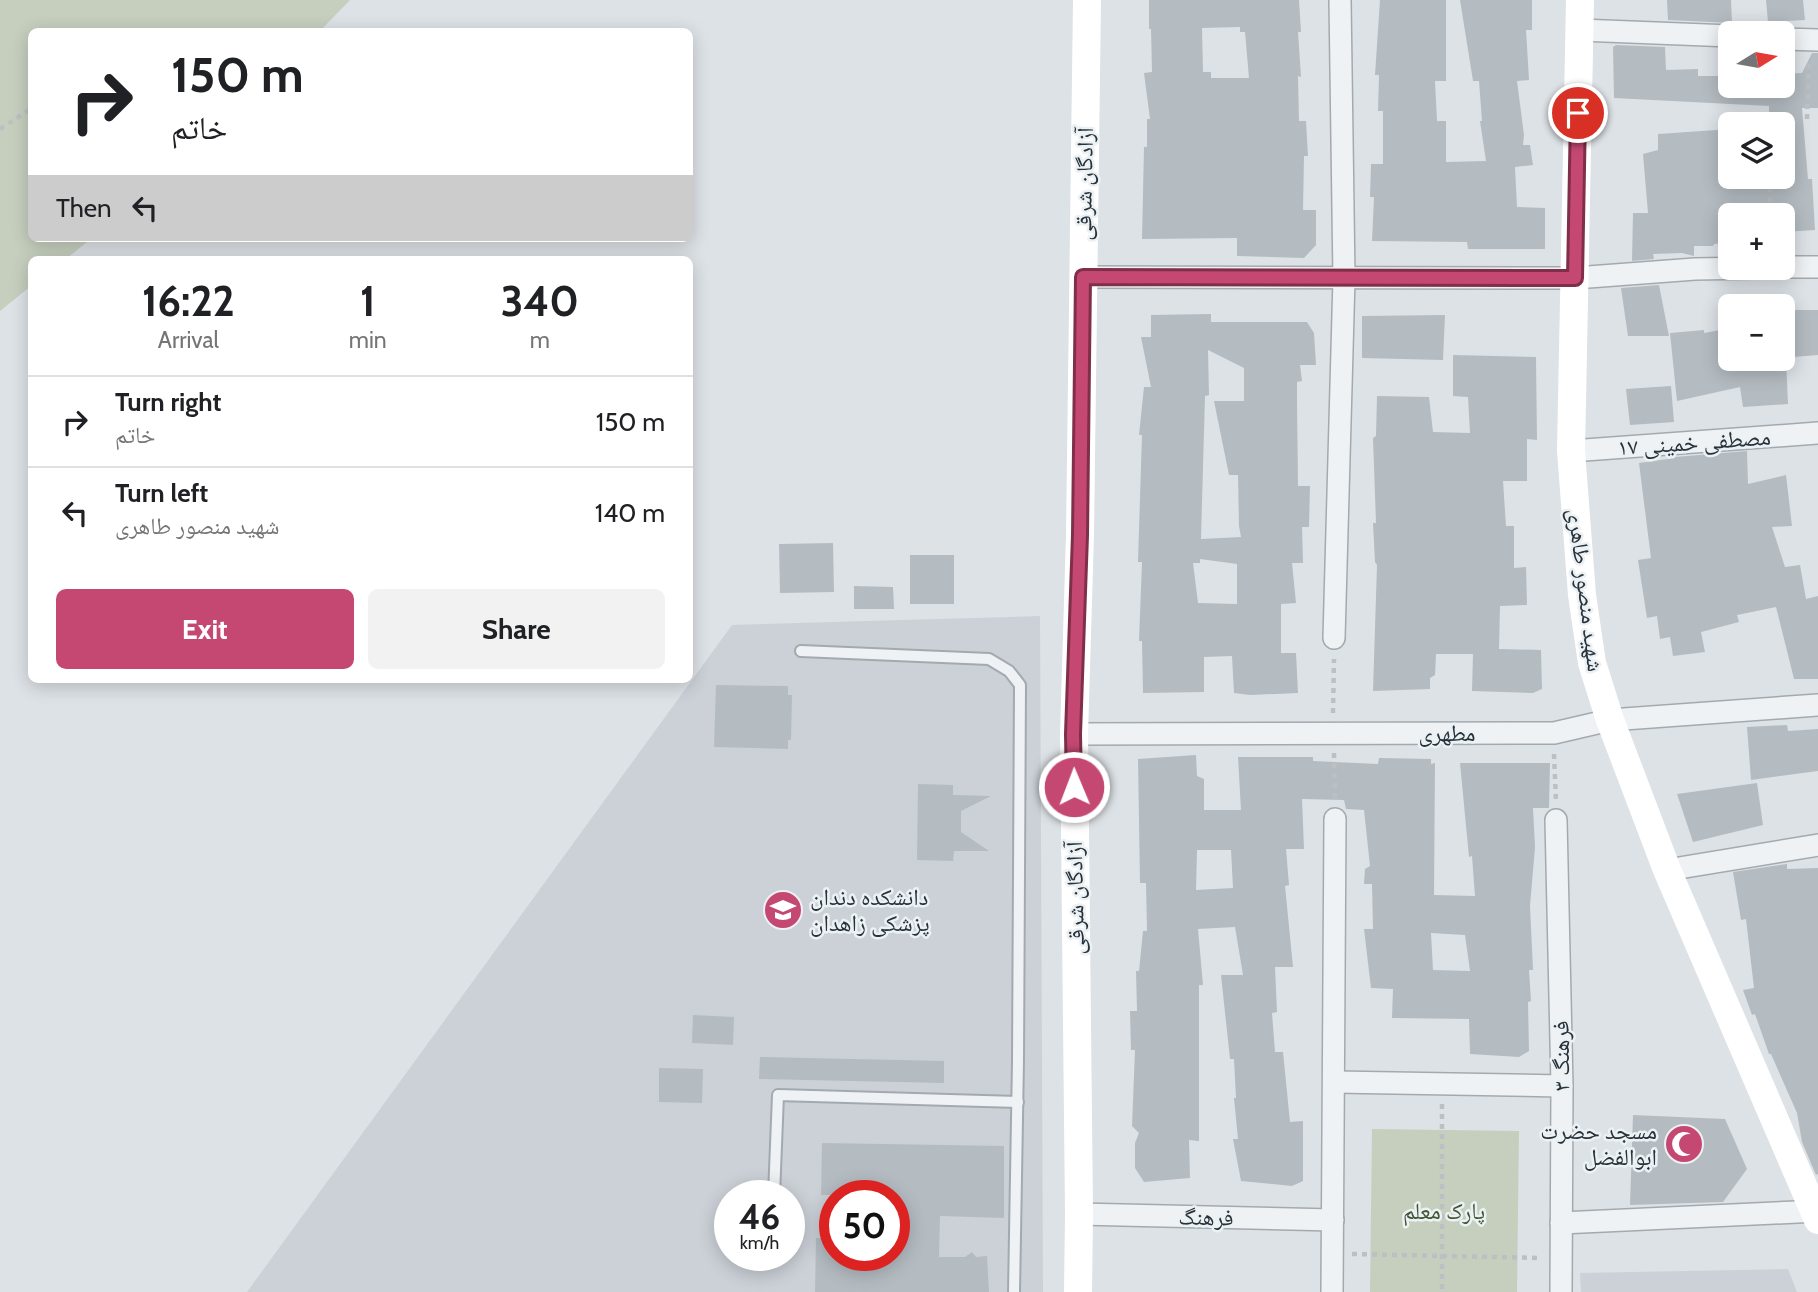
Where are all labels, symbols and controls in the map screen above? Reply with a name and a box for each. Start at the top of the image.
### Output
north arrow [1718,21,1796,98]
map controls [1718,21,1795,371]
text: 150 m [171,45,304,104]
icon: right [56,56,147,147]
pin [1548,83,1608,143]
icon: arrive [1559,94,1597,132]
text: خاتم [171,108,227,147]
button: layers [1718,112,1795,189]
street label: آزادگان شرقی [1069,126,1099,241]
icon: left [126,189,164,227]
text: Then [56,192,112,224]
button: + [1718,203,1795,280]
text: 16:22 [142,275,235,327]
text: 1 [360,275,375,327]
text: 340 [501,275,579,327]
button: − [1718,294,1795,371]
text: Arrival [158,326,219,354]
text: min [349,326,387,354]
text: m [530,326,550,354]
text: Turn right [115,386,221,418]
icon: right [56,403,94,441]
text: 150 m [596,406,665,438]
text: خاتم [115,421,155,449]
street label: مصطفی خمینی ۱۷ [1616,423,1772,461]
text: Turn left [115,477,208,509]
icon: left [56,494,94,532]
text: 140 m [595,497,665,529]
street label: شهید منصور طاهری [1562,507,1610,673]
text: شهید منصور طاهری [115,512,279,540]
button: Exit [56,589,354,669]
button: Share [368,589,665,669]
street label: مطهری [1418,719,1476,747]
position arrow [1037,750,1111,824]
street label: آزادگان شرقی [1060,840,1090,955]
place label: دانشکده دندان پزشکی زاهدان [810,883,930,937]
school or university icon: دانشکده دندان پزشکی زاهدان [762,889,804,931]
street label: فرهنگ ۳ [1546,1020,1576,1092]
place label: مسجد حضرت ابوالفضل [1540,1117,1657,1171]
mosque icon: مسجد حضرت ابوالفضل [1663,1123,1705,1165]
speed limit sign: 50 [819,1180,910,1271]
text: 46 [739,1195,780,1238]
park label: پارک معلم [1403,1197,1485,1227]
street label: فرهنگ [1178,1203,1234,1231]
text: km/h [740,1232,779,1254]

